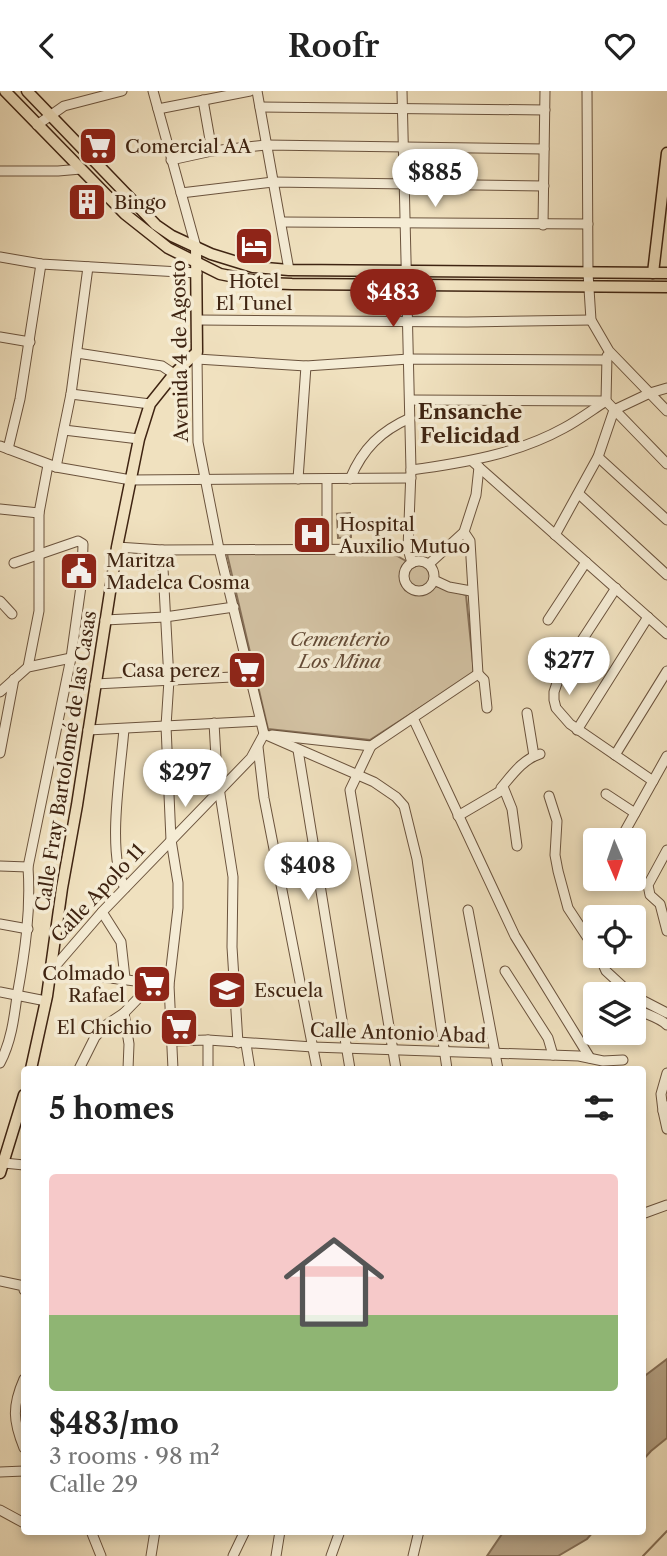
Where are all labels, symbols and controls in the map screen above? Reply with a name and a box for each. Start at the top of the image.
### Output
text: Roofr [288,26,379,65]
icon: back [28,27,66,65]
icon: heart [601,27,639,65]
supermarket icon: Comercial AA [77,125,119,167]
place label: Comercial AA [125,135,252,158]
pin: $885 [394,149,476,209]
text: $885 [408,158,462,186]
building icon: Bingo [66,181,108,223]
place label: Bingo [114,191,166,214]
hotel icon: Hotel El Tunel [233,225,275,267]
street label: Avenida 4 de Agosto [167,260,193,443]
pin: $483 [352,269,434,329]
place label: Hotel El Tunel [216,270,293,315]
text: $483 [366,278,420,306]
district label: Ensanche Felicidad [418,399,522,448]
place label: Hospital Auxilio Mutuo [338,513,470,558]
hospital icon: Hospital Auxilio Mutuo [291,514,333,556]
place label: Maritza Madelca Cosma [106,549,250,594]
public building icon: Maritza Madelca Cosma [58,550,100,592]
street label: Calle Fray Bartolomé de las Casas [31,609,101,913]
park label: Cementerio Los Mina [290,628,390,673]
pin: $277 [528,637,610,697]
text: $277 [544,646,594,674]
supermarket icon: Casa perez [226,649,268,691]
place label: Casa perez [122,659,220,682]
pin: $297 [144,749,226,809]
text: $297 [159,758,211,786]
north arrow [583,828,646,891]
map controls [583,828,646,1045]
street label: Calle Apolo 11 [46,839,150,947]
pin: $408 [267,843,349,902]
text: $408 [280,851,336,879]
button: locate [583,905,646,968]
place label: Colmado Rafael [42,962,125,1007]
supermarket icon: Colmado Rafael [131,963,173,1005]
school or university icon: Escuela [206,969,248,1011]
place label: Escuela [254,979,323,1002]
button: layers [583,982,646,1045]
supermarket icon: El Chichio [158,1006,200,1048]
place label: El Chichio [57,1016,152,1039]
street label: Calle Antonio Abad [310,1018,487,1048]
icon: filters [580,1089,618,1127]
text: 5 homes [49,1090,174,1127]
icon: home [271,1219,397,1345]
text: $483/mo [49,1405,179,1442]
text: 3 rooms · 98 m² [49,1442,220,1470]
text: Calle 29 [49,1470,138,1498]

